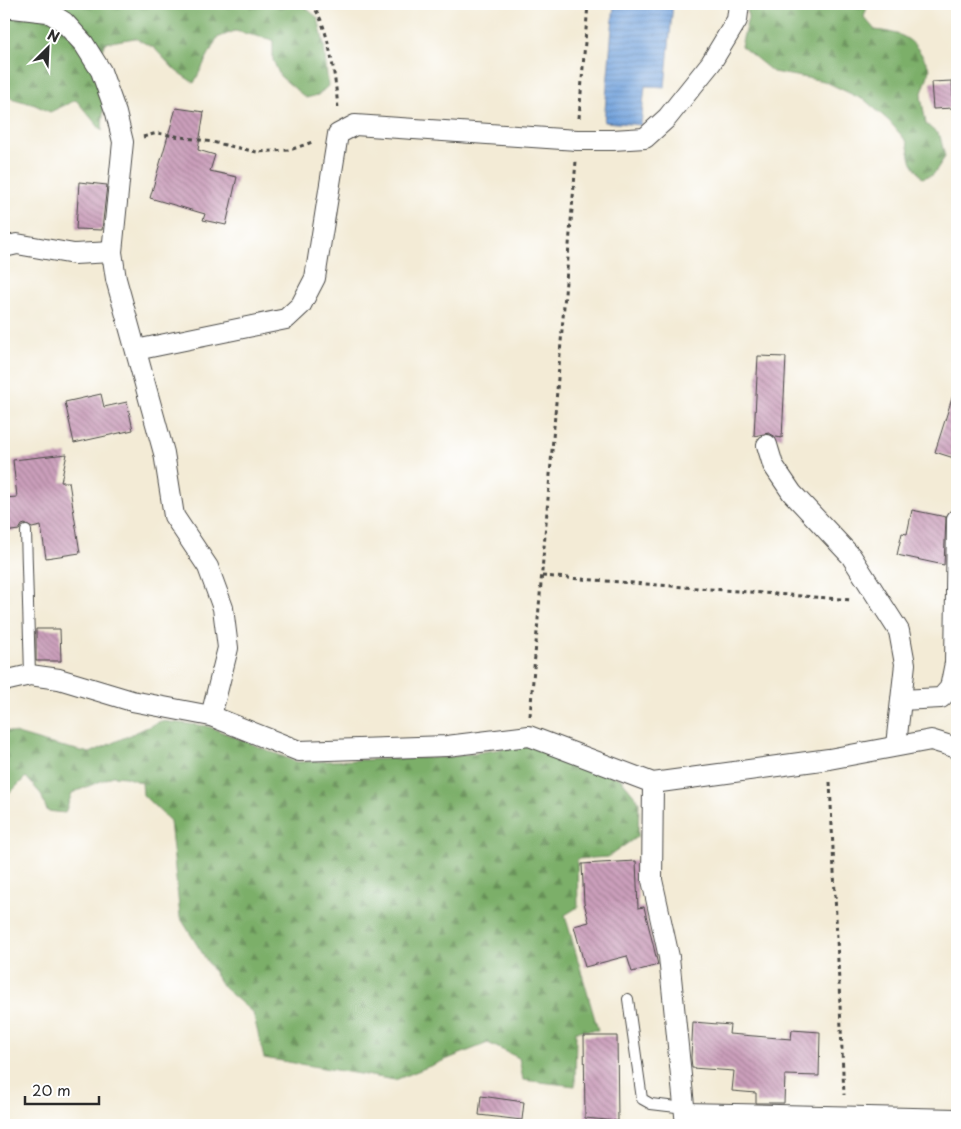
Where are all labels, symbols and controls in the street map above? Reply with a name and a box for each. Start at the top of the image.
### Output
north arrow [22,22,72,72]
text: N [44,24,63,48]
scale bar [25,1074,99,1106]
text: 20 m [32,1078,71,1101]

